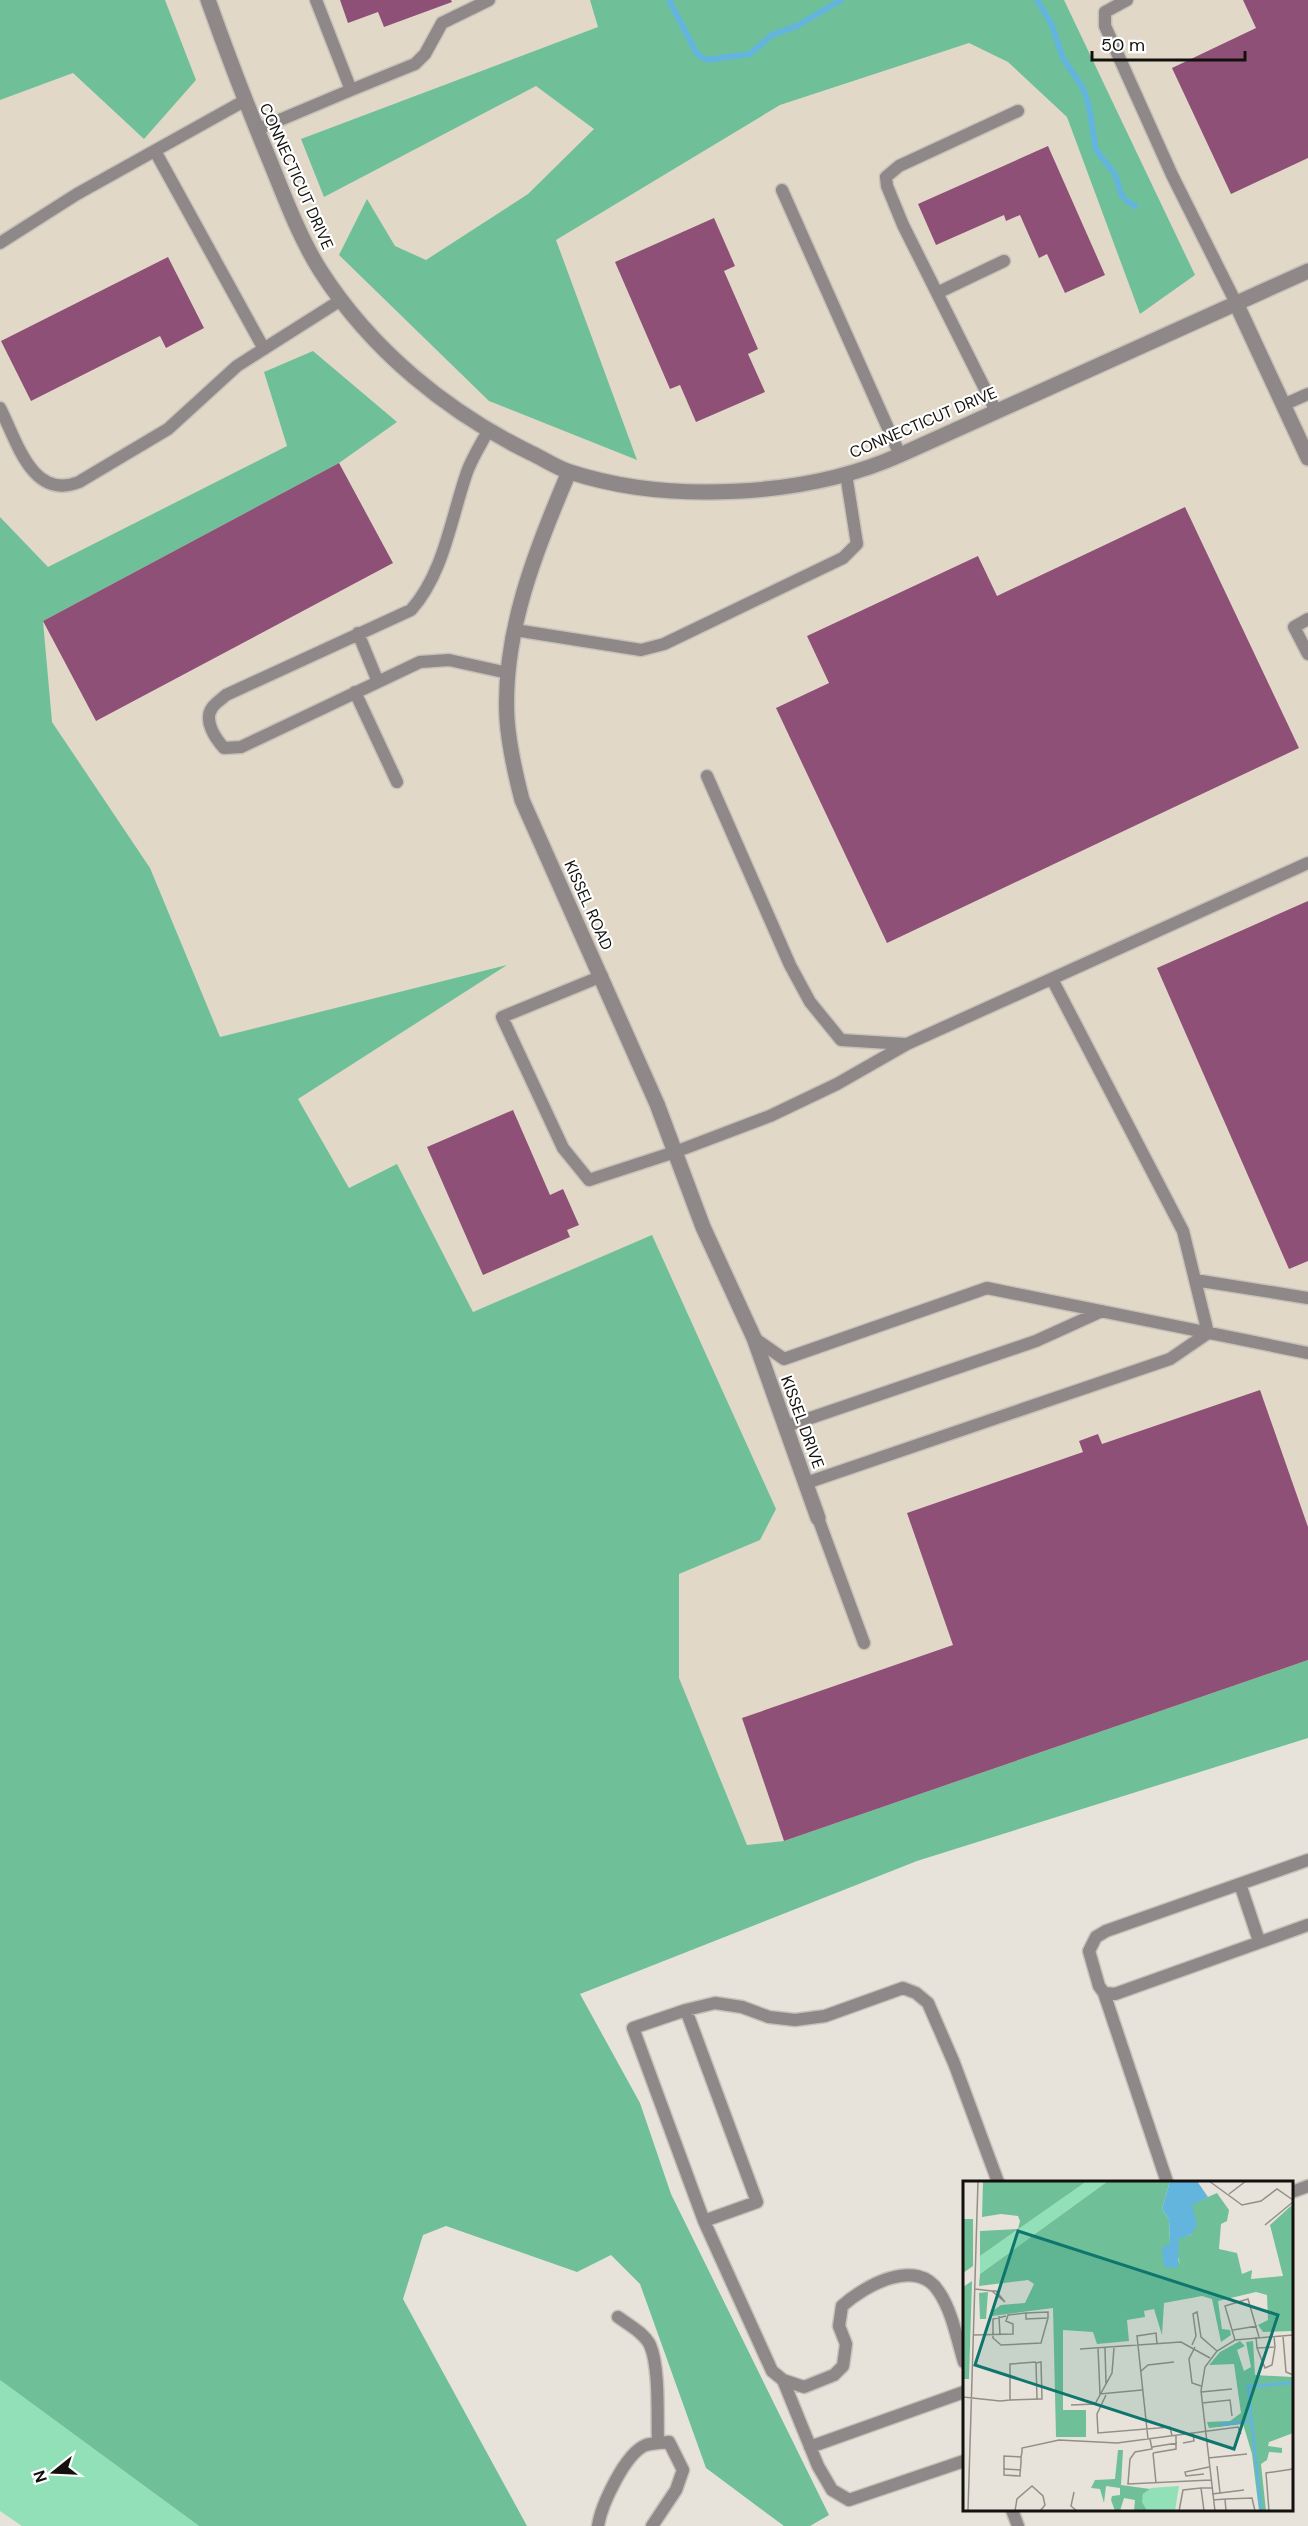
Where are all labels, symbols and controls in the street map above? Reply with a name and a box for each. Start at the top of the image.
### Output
scale bar [1092,24,1245,62]
text: 50 m [1101,33,1145,57]
street label: CONNECTICUT DRIVE [255,100,338,253]
street label: CONNECTICUT DRIVE [846,382,1000,463]
street label: KISSEL ROAD [559,857,618,953]
street label: KISSEL DRIVE [776,1373,829,1472]
inset map [963,2181,1293,2511]
north arrow [24,2442,84,2502]
text: N [28,2468,52,2485]

